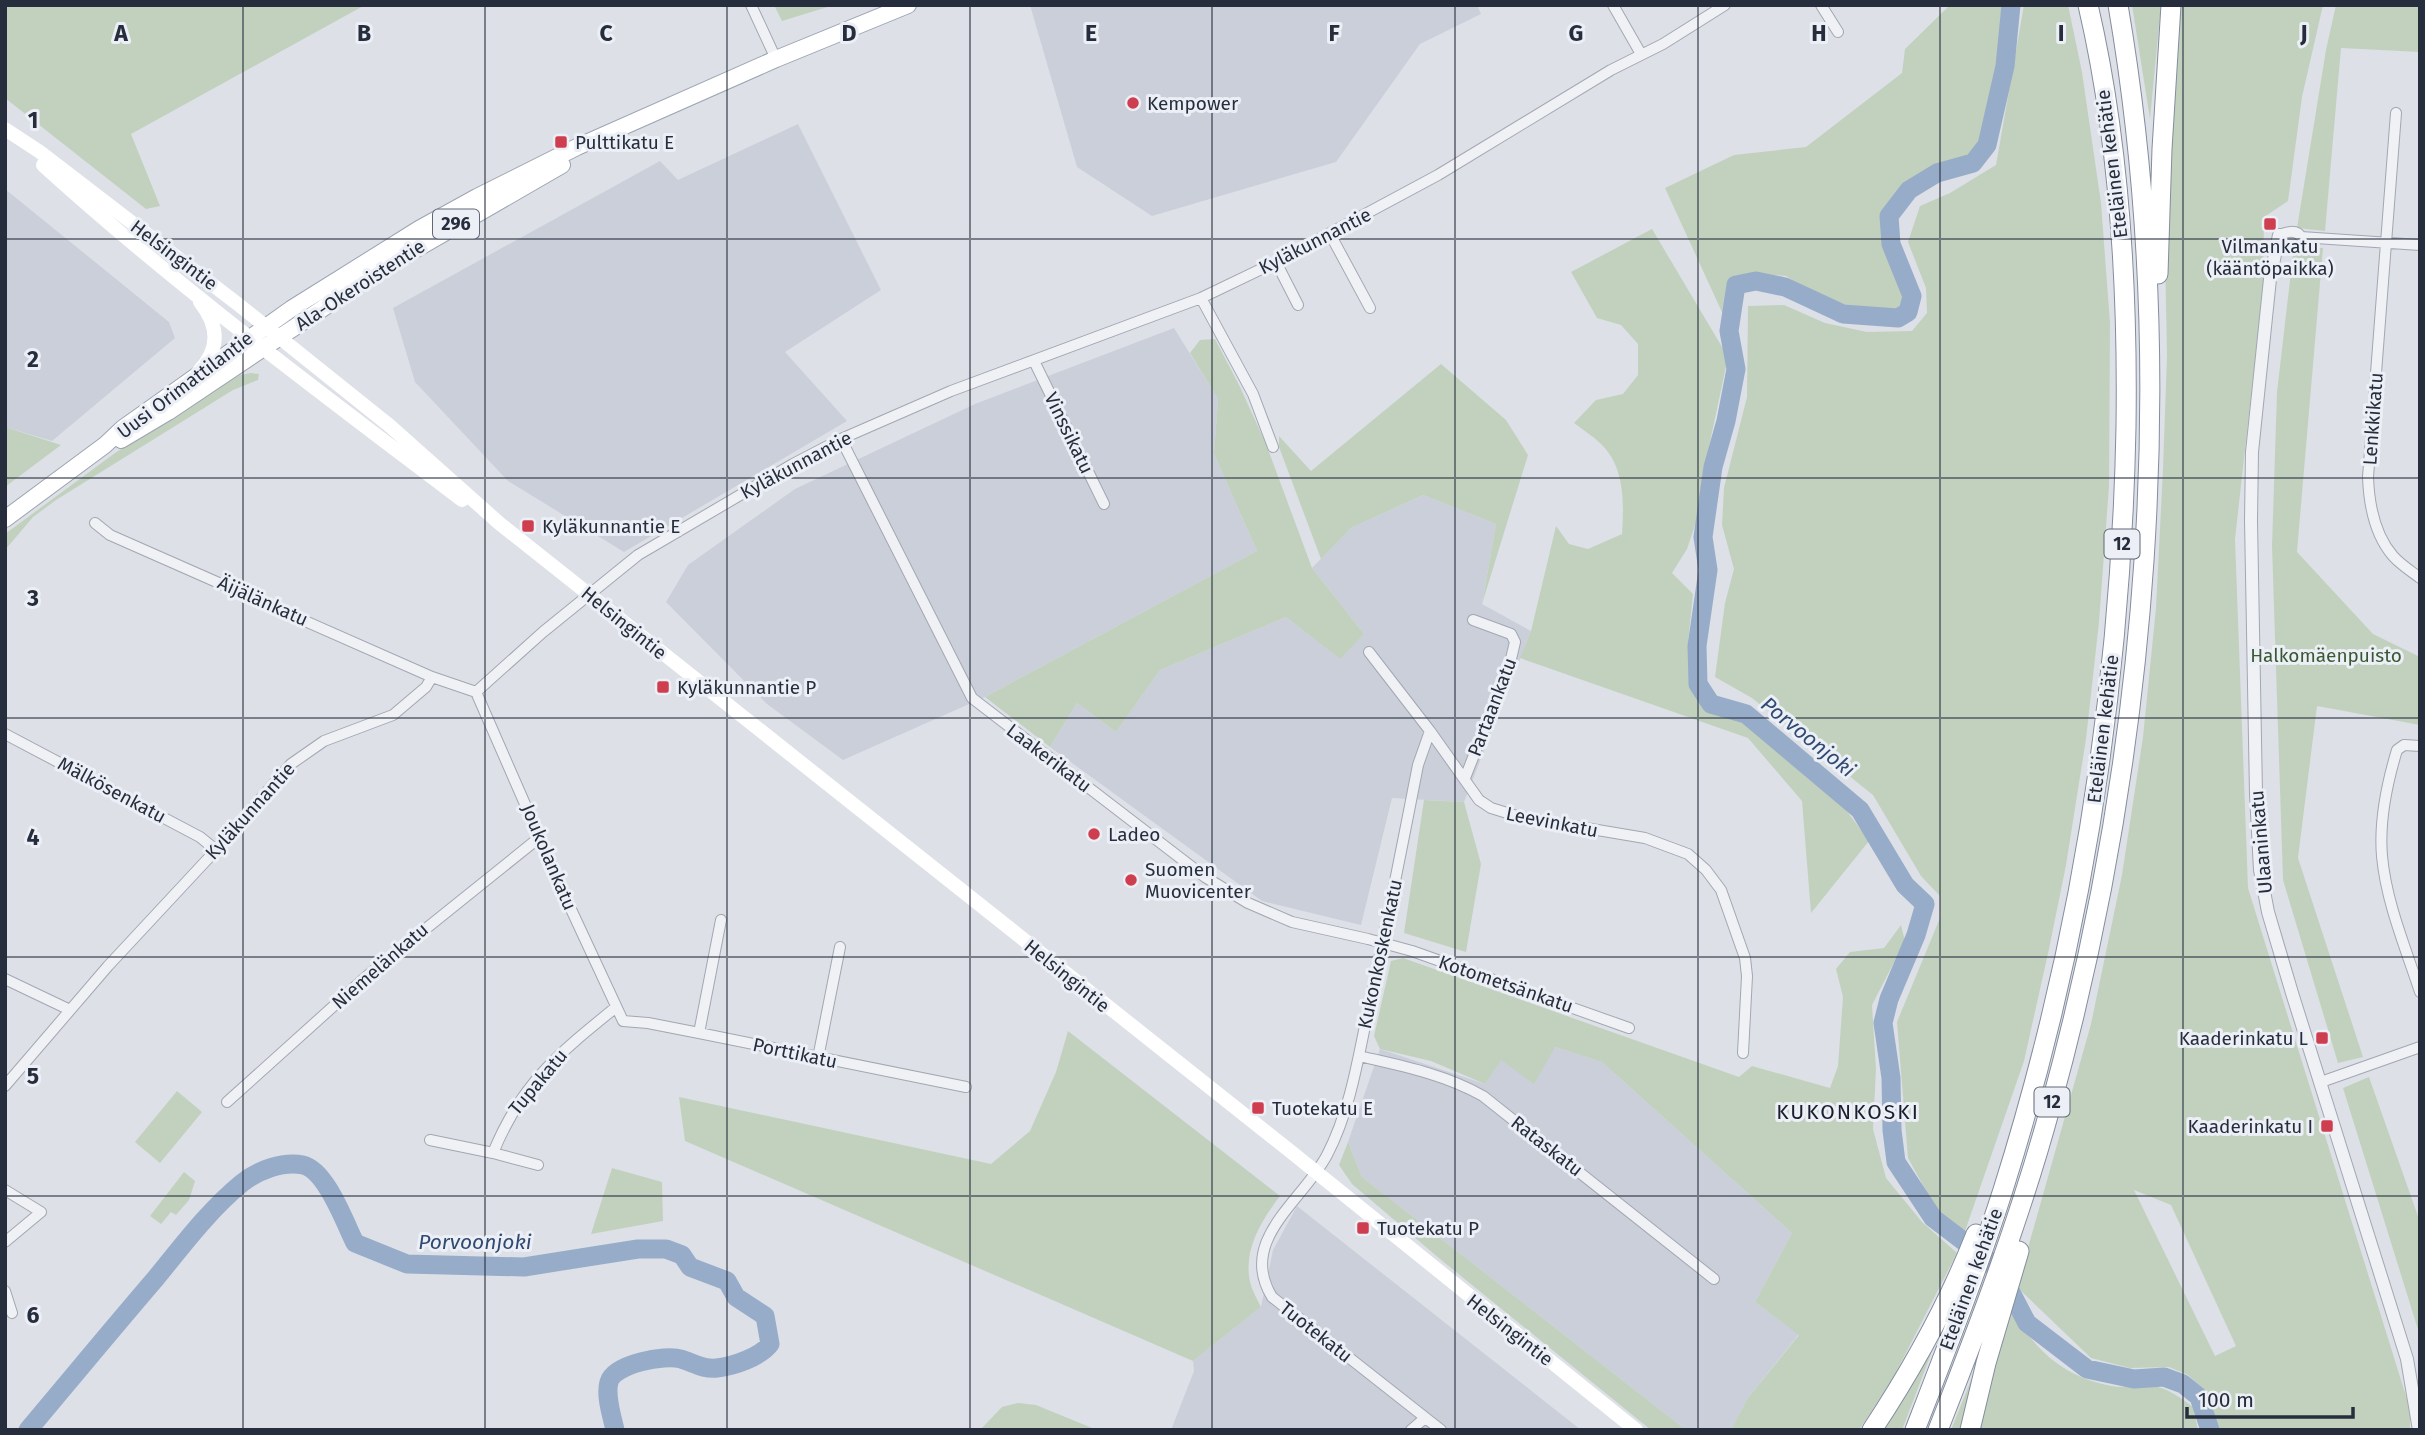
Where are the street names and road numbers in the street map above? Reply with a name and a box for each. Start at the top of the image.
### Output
street label: Eteläinen kehätie [2091,88,2133,240]
street label: Kyläkunnantie [1255,203,1375,279]
road number: 296 [433,210,479,238]
street label: Helsingintie [126,215,222,295]
street label: Ala-Okeroistentie [291,235,429,335]
street label: Uusi Orimattilantie [113,326,257,444]
street label: Lenkkikatu [2358,372,2388,466]
street label: Vinssikatu [1039,389,1099,477]
street label: Kyläkunnantie [736,426,856,504]
road number: 12 [2104,530,2140,558]
street label: Äijälänkatu [214,571,312,631]
street label: Helsingintie [577,582,671,664]
street label: Eteläinen kehätie [2082,653,2124,805]
street label: Partaankatu [1463,654,1521,760]
street label: Laakerikatu [1002,719,1096,797]
street label: Mälkösenkatu [54,752,170,828]
street label: Kyläkunnantie [200,758,300,864]
street label: Ulaaninkatu [2245,789,2277,895]
street label: Joukolankatu [516,800,582,914]
street label: Leevinkatu [1504,802,1600,842]
street label: Kukonkoskenkatu [1353,877,1407,1031]
street label: Niemelänkatu [327,918,433,1014]
street label: Helsingintie [1020,935,1114,1017]
street label: Kotometsänkatu [1436,950,1576,1018]
street label: Porttikatu [751,1033,839,1073]
street label: Tupakatu [504,1044,572,1120]
road number: 12 [2035,1087,2070,1116]
street label: Rataskatu [1506,1111,1588,1181]
street label: Eteläinen kehätie [1935,1205,2007,1353]
street label: Helsingintie [1462,1289,1558,1371]
street label: Tuotekatu [1275,1297,1357,1367]

